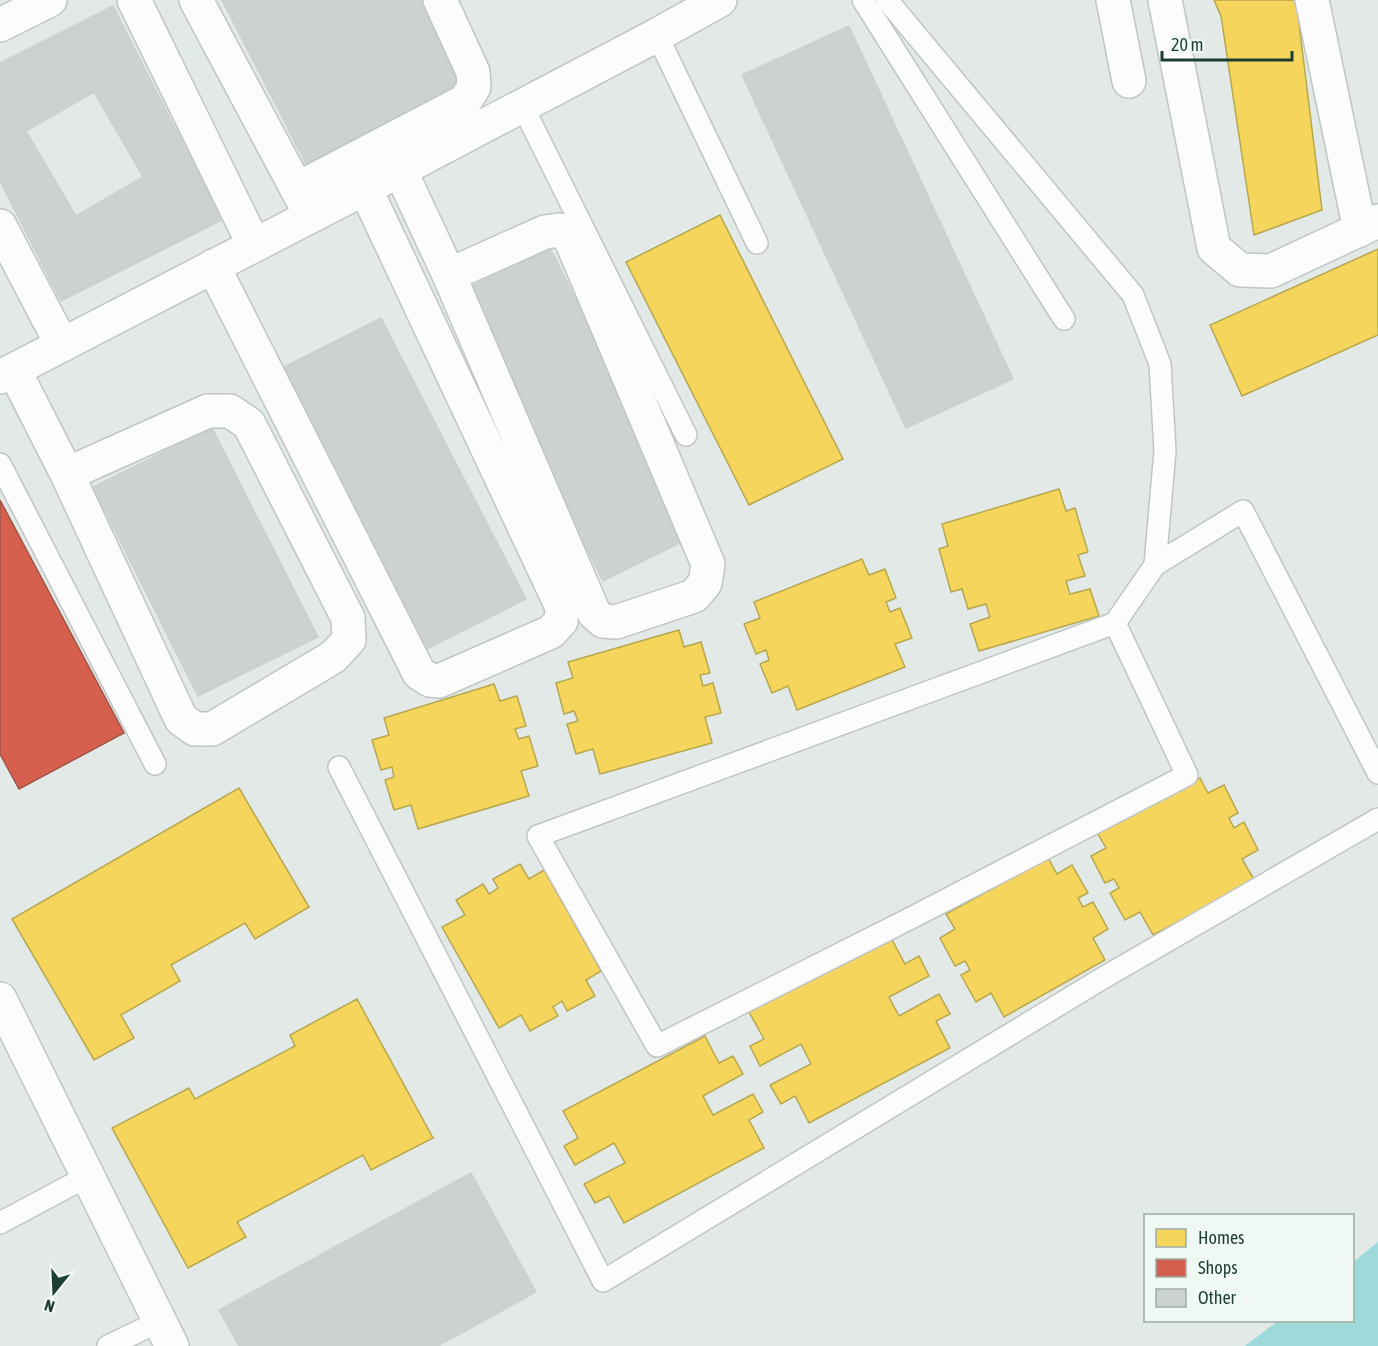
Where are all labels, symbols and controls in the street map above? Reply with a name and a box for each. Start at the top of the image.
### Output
scale bar [1162,24,1292,62]
text: 20 m [1171,34,1203,55]
legend [1144,1214,1354,1322]
text: Homes [1198,1227,1244,1248]
text: Shops [1198,1257,1238,1278]
north arrow [24,1262,84,1322]
text: Other [1198,1287,1237,1308]
text: N [42,1296,57,1316]

